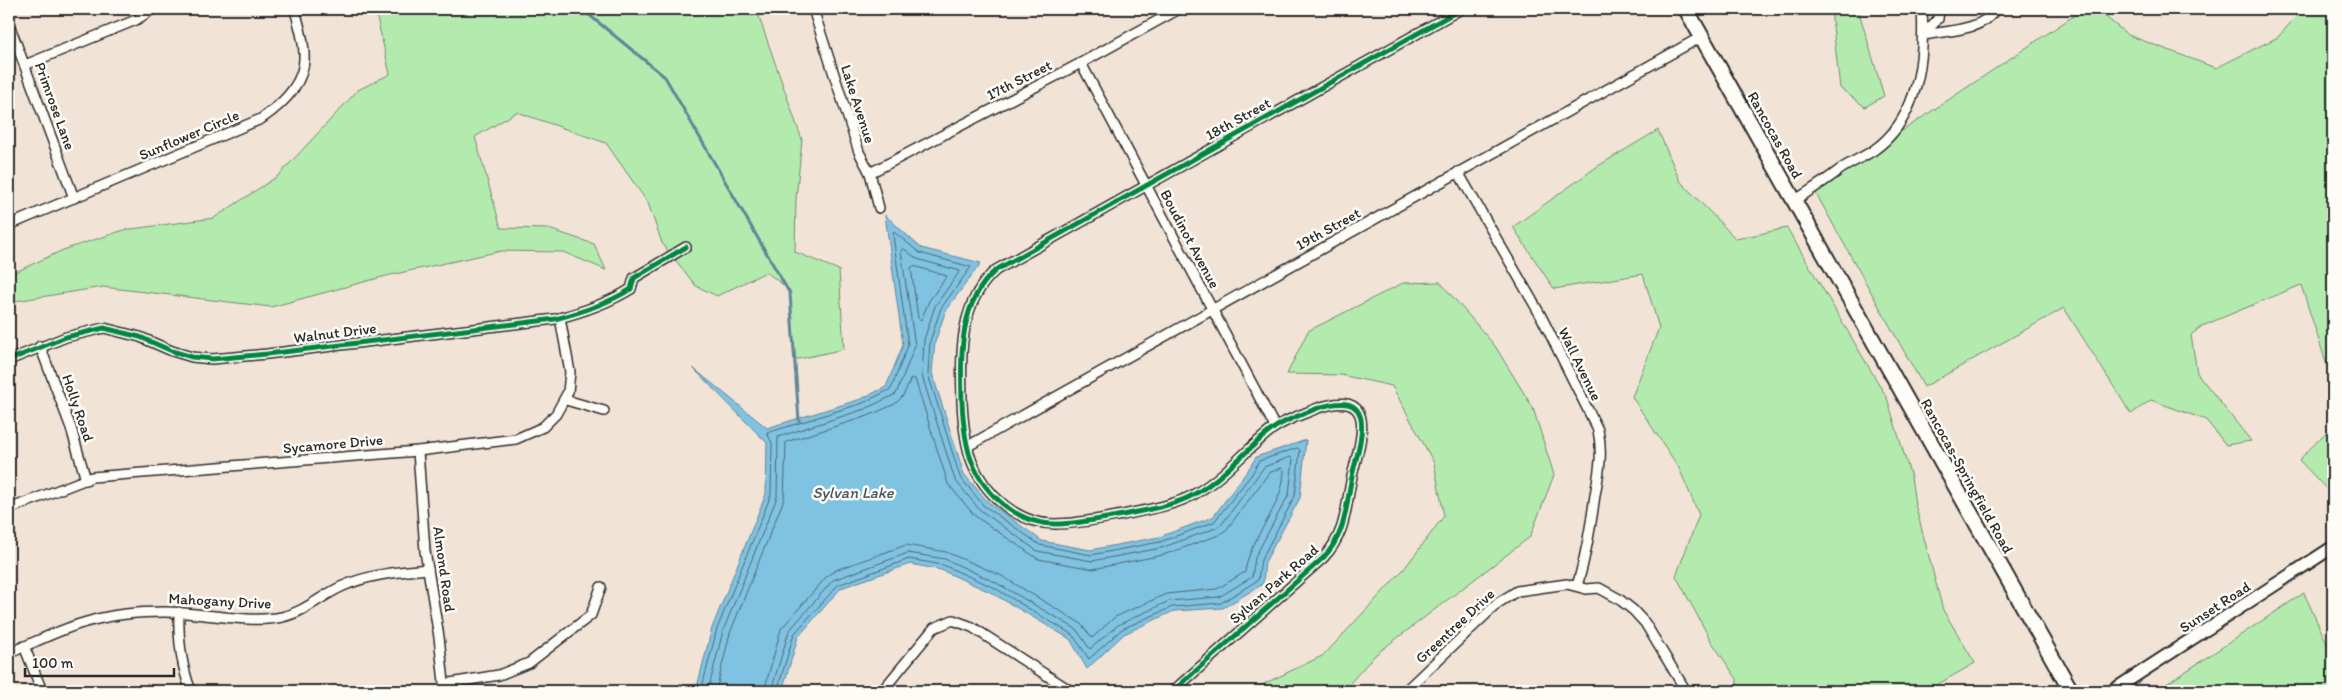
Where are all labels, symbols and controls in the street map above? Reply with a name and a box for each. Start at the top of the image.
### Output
street label: 17th Street [983,56,1055,104]
street label: Primrose Lane [31,60,79,152]
street label: Lake Avenue [837,63,879,145]
street label: Rancocas Road [1744,88,1806,182]
street label: 18th Street [1202,94,1274,144]
street label: Sunflower Circle [136,106,242,164]
street label: Boudinot Avenue [1156,187,1224,291]
street label: 19th Street [1292,204,1364,254]
street label: Walnut Drive [293,319,377,347]
street label: Wall Avenue [1554,324,1606,404]
street label: Holly Road [58,372,98,445]
street label: Rancocas-Springfield Road [1917,396,2017,556]
street label: Sycamore Drive [282,431,384,457]
water label: Sylvan Lake [812,483,895,502]
street label: Almond Road [429,525,459,613]
street label: Sylvan Park Road [1226,540,1323,628]
street label: Sunset Road [2176,577,2254,637]
street label: Greentree Drive [1412,585,1498,667]
street label: Mahogany Drive [168,589,272,613]
scale bar [25,645,174,677]
text: 100 m [32,654,74,672]

